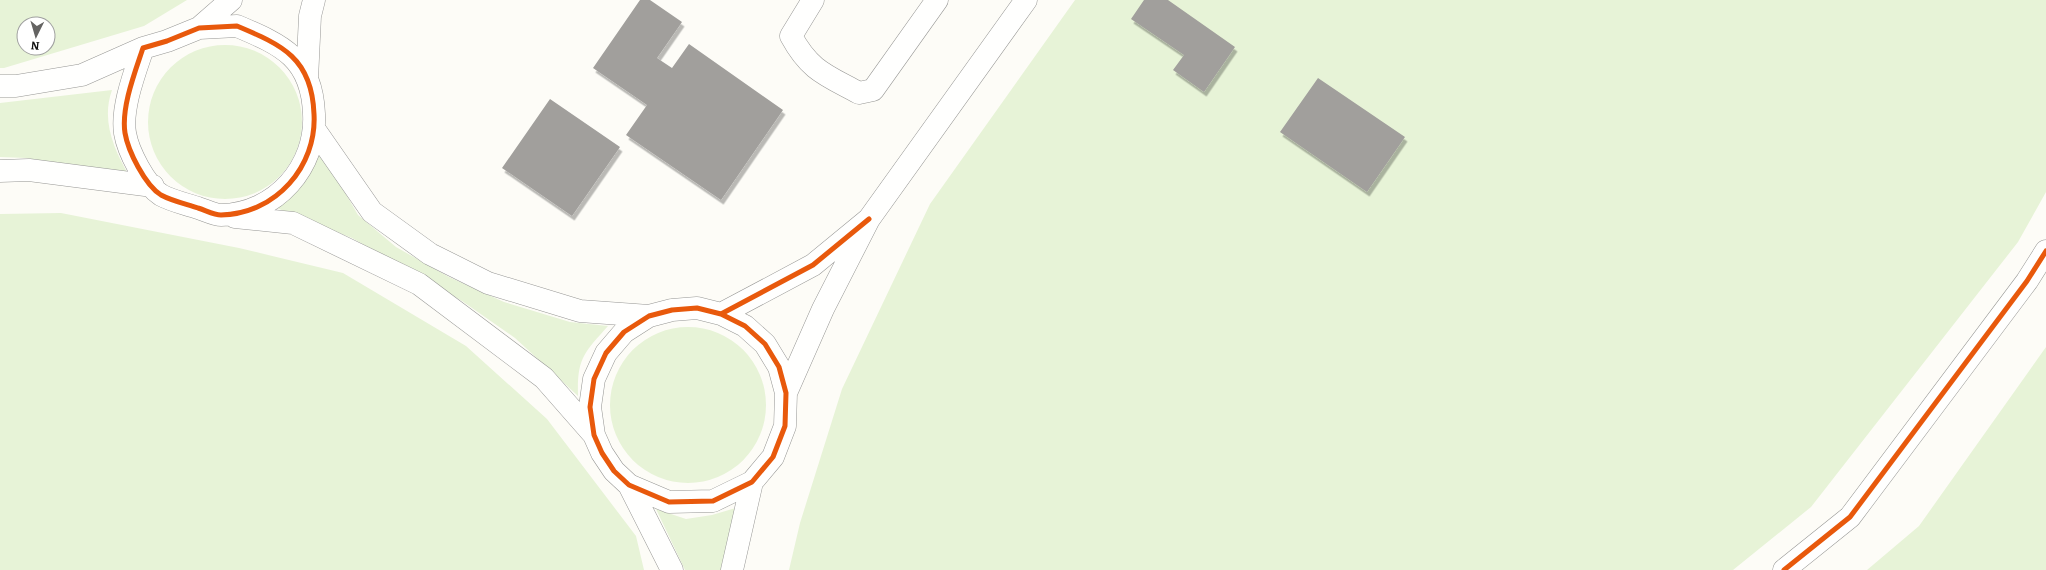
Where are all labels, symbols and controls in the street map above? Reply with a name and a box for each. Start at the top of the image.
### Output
north arrow [16,16,56,56]
text: N [30,39,40,52]

